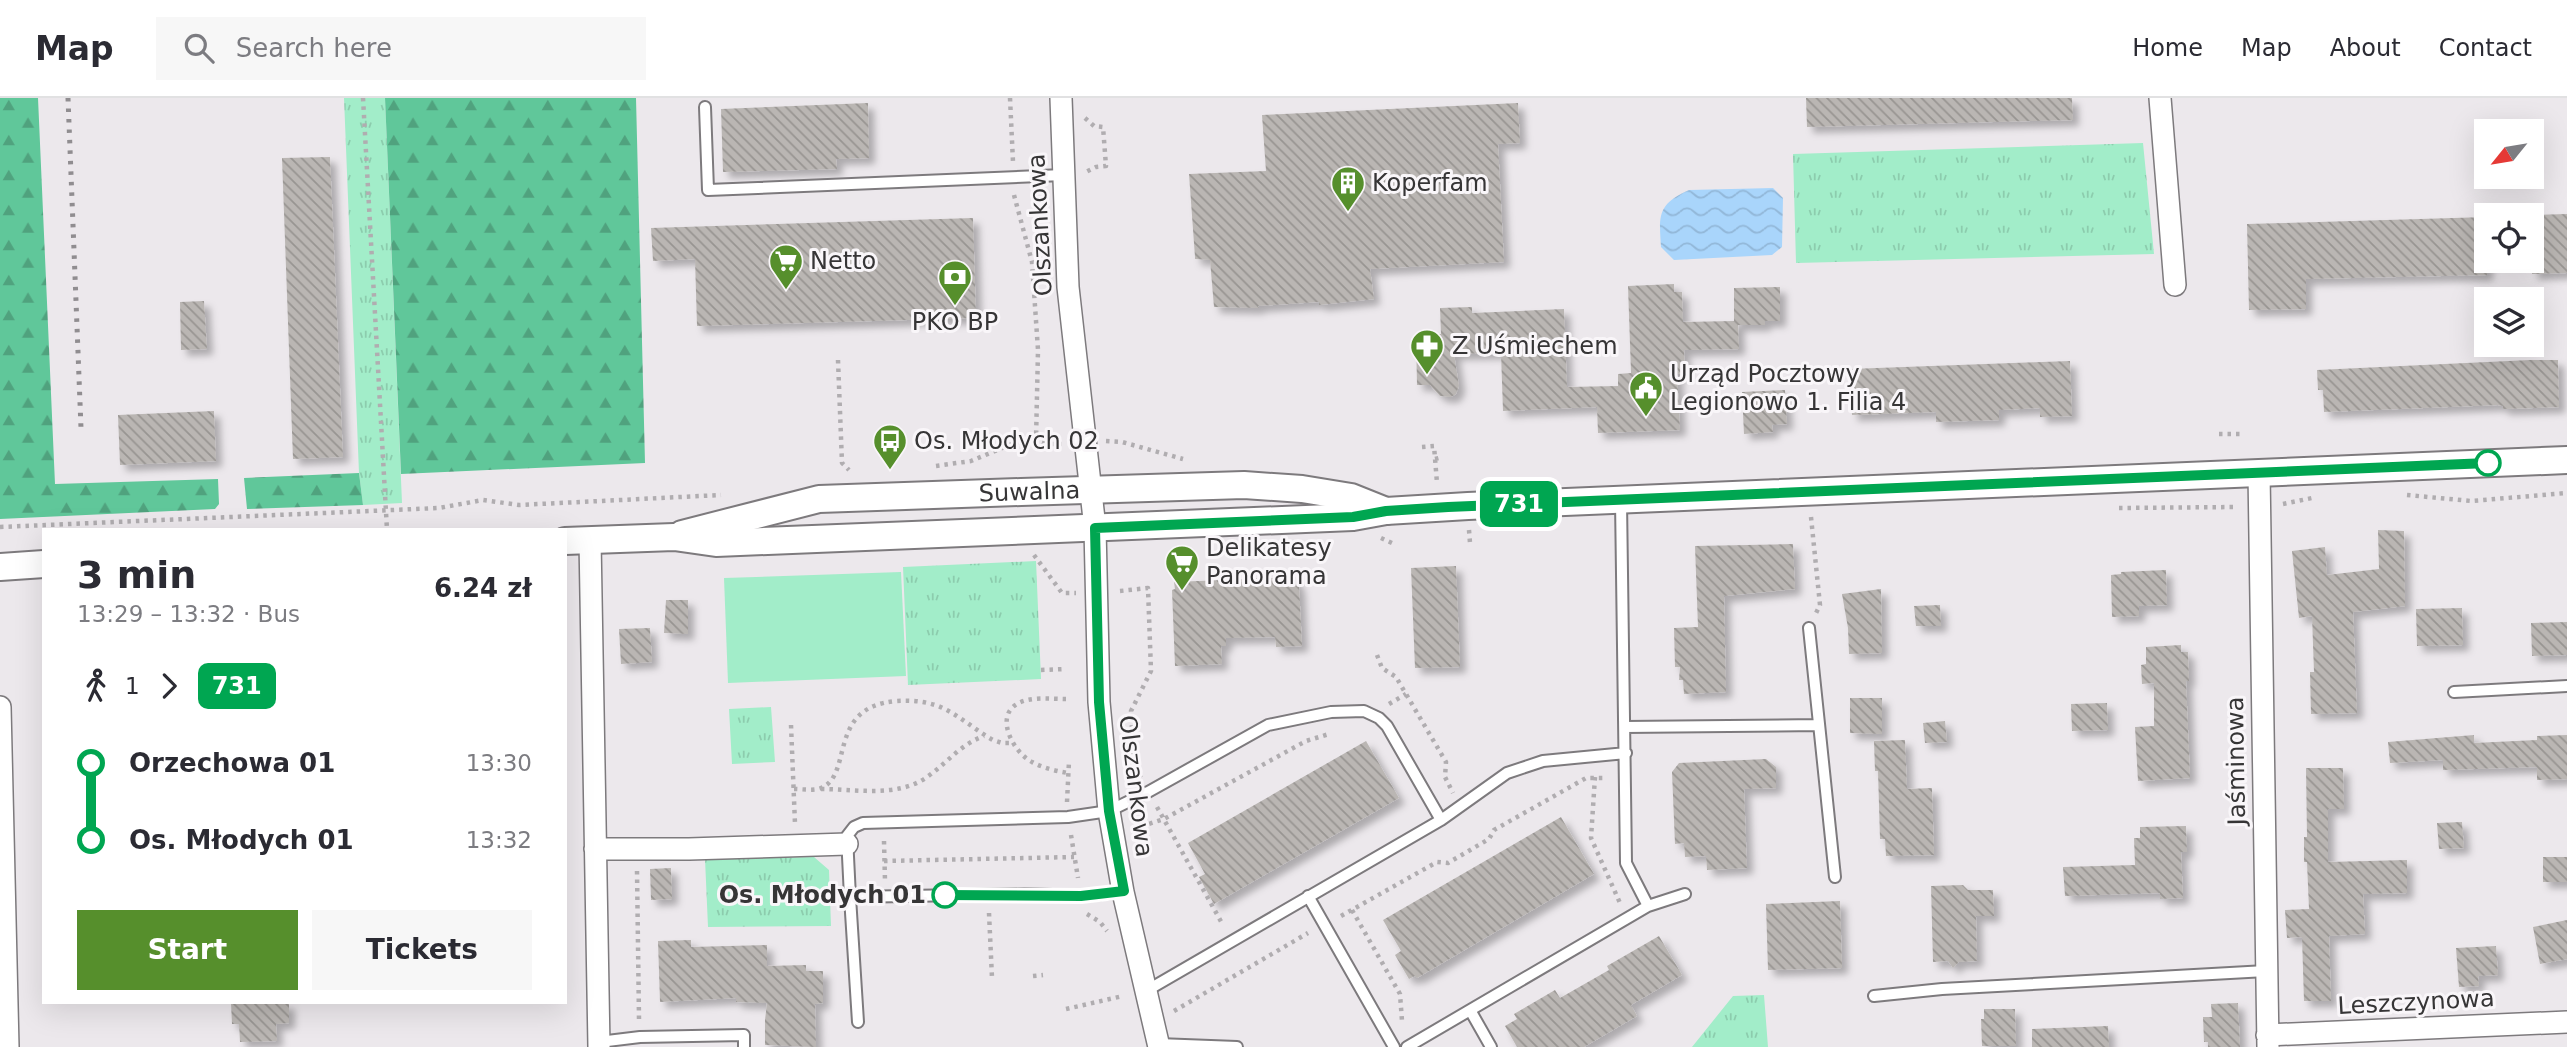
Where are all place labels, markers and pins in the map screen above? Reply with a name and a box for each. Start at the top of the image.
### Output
building icon: Koperfam [1329,164,1367,213]
place label: Koperfam [1372,169,1488,197]
supermarket icon: Netto [767,242,805,291]
place label: Netto [810,247,876,275]
bank icon: PKO BP [936,258,974,307]
place label: PKO BP [912,308,998,336]
pharmacy icon: Z Uśmiechem [1408,327,1446,376]
place label: Z Uśmiechem [1452,332,1618,360]
place label: Urząd Pocztowy Legionowo 1. Filia 4 [1670,360,1906,416]
public building icon: Urząd Pocztowy Legionowo 1. Filia 4 [1627,369,1665,418]
bus stop icon: Os. Młodych 02 [871,422,909,471]
place label: Os. Młodych 02 [914,427,1099,455]
unlabelled marker [2475,450,2501,476]
place label: Delikatesy Panorama [1206,534,1332,590]
supermarket icon: Delikatesy Panorama [1163,543,1201,592]
place label: Os. Młodych 01 [719,881,926,909]
marker: Os. Młodych 01 [932,882,958,908]

